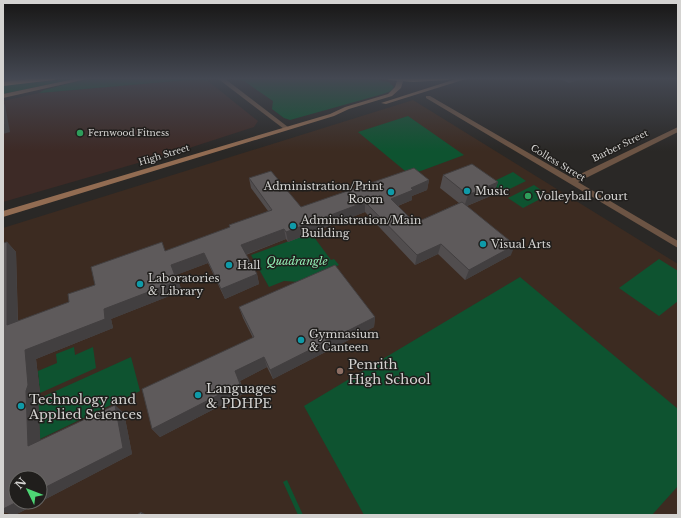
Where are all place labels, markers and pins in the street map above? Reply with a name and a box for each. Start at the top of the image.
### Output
place label: Fernwood Fitness [88,127,169,138]
marker: Fernwood Fitness [75,128,85,138]
place label: Administration/Print Room [263,179,384,206]
place label: Music [475,184,509,198]
marker: Music [462,186,472,196]
marker: Administration/Print Room [386,187,396,197]
place label: Volleyball Court [535,189,628,203]
marker: Volleyball Court [523,191,533,201]
place label: Administration/Main Building [300,213,422,240]
marker: Administration/Main Building [288,221,298,231]
place label: Visual Arts [490,237,551,251]
marker: Visual Arts [478,239,488,249]
place label: Hall [237,258,261,272]
marker: Hall [224,260,234,270]
place label: Laboratories & Library [148,271,219,298]
marker: Laboratories & Library [135,279,145,289]
place label: Gymnasium & Canteen [309,327,379,354]
marker: Gymnasium & Canteen [296,335,306,345]
place label: Penrith High School [348,356,430,388]
marker: Penrith High School [335,366,345,376]
place label: Languages & PDHPE [206,380,276,412]
marker: Languages & PDHPE [193,390,203,400]
place label: Technology and Applied Sciences [28,391,142,423]
marker: Technology and Applied Sciences [16,401,26,411]

